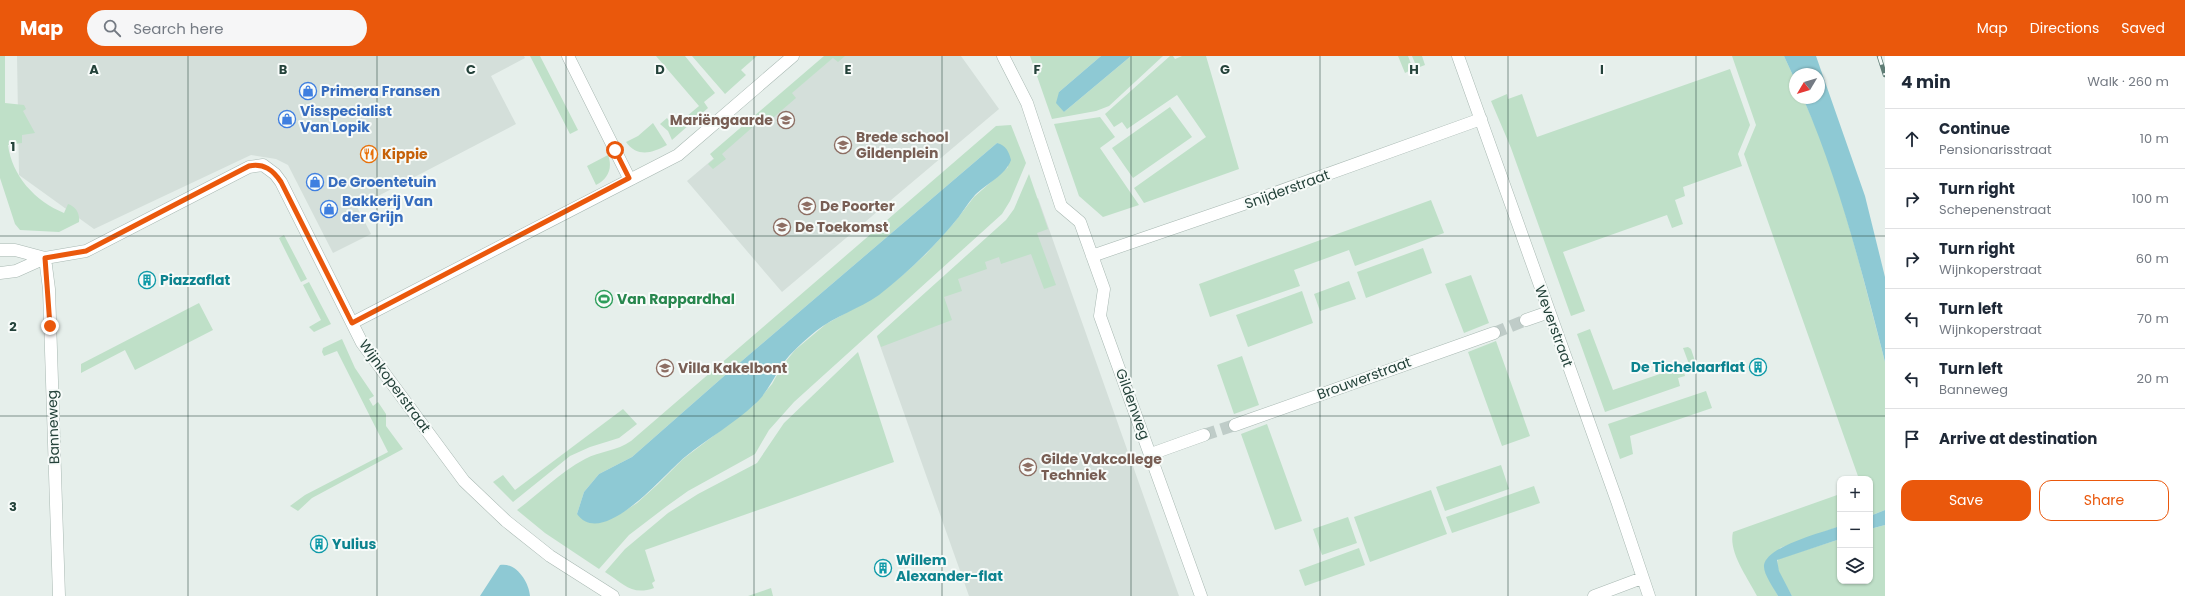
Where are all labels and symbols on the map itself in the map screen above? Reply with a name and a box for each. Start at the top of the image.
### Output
text: A [89,60,99,79]
text: B [279,60,288,79]
text: C [466,60,476,79]
text: D [655,60,665,79]
text: E [844,60,852,79]
text: F [1033,60,1041,79]
text: G [1220,60,1230,79]
text: H [1409,60,1419,79]
text: I [1600,60,1604,79]
north arrow [1789,68,1825,104]
shop icon: Primera Fransen [298,81,318,101]
place label: Primera Fransen [321,81,440,101]
place label: Visspecialist Van Lopik [300,101,392,137]
shop icon: Visspecialist Van Lopik [277,109,297,129]
place label: Mariëngaarde [670,110,773,130]
school or university icon: Mariëngaarde [776,110,796,130]
place label: Brede school Gildenplein [856,127,949,163]
school or university icon: Brede school Gildenplein [833,135,853,155]
text: 1 [11,137,15,156]
route start [606,141,624,159]
restaurant icon: Kippie [359,144,379,164]
place label: Kippie [382,144,428,164]
street label: Snijderstraat [1242,164,1332,214]
shop icon: De Groentetuin [305,172,325,192]
place label: De Groentetuin [328,172,436,192]
place label: Bakkerij Van der Grijn [342,191,433,227]
school or university icon: De Poorter [797,196,817,216]
place label: De Poorter [820,196,895,216]
shop icon: Bakkerij Van der Grijn [319,199,339,219]
school or university icon: De Toekomst [772,217,792,237]
place label: De Toekomst [795,217,889,237]
building icon: Piazzaflat [137,270,157,290]
place label: Piazzaflat [160,270,230,290]
street label: Weverstraat [1530,282,1578,370]
sports icon: Van Rappardhal [594,289,614,309]
place label: Van Rappardhal [617,289,735,309]
text: 2 [9,317,17,336]
route end [41,317,59,335]
street label: Wijnkoperstraat [354,335,436,437]
street label: Brouwerstraat [1314,352,1414,404]
place label: De Tichelaarflat [1631,357,1745,377]
building icon: De Tichelaarflat [1748,357,1768,377]
school or university icon: Villa Kakelbont [655,358,675,378]
place label: Villa Kakelbont [678,358,788,378]
street label: Gildenweg [1111,366,1155,442]
street label: Banneweg [42,390,64,464]
place label: Gilde Vakcollege Techniek [1041,449,1162,485]
school or university icon: Gilde Vakcollege Techniek [1018,457,1038,477]
text: 3 [9,497,17,516]
building icon: Yulius [309,534,329,554]
place label: Yulius [332,534,377,554]
place label: Willem Alexander-flat [896,550,1003,586]
building icon: Willem Alexander-flat [873,558,893,578]

